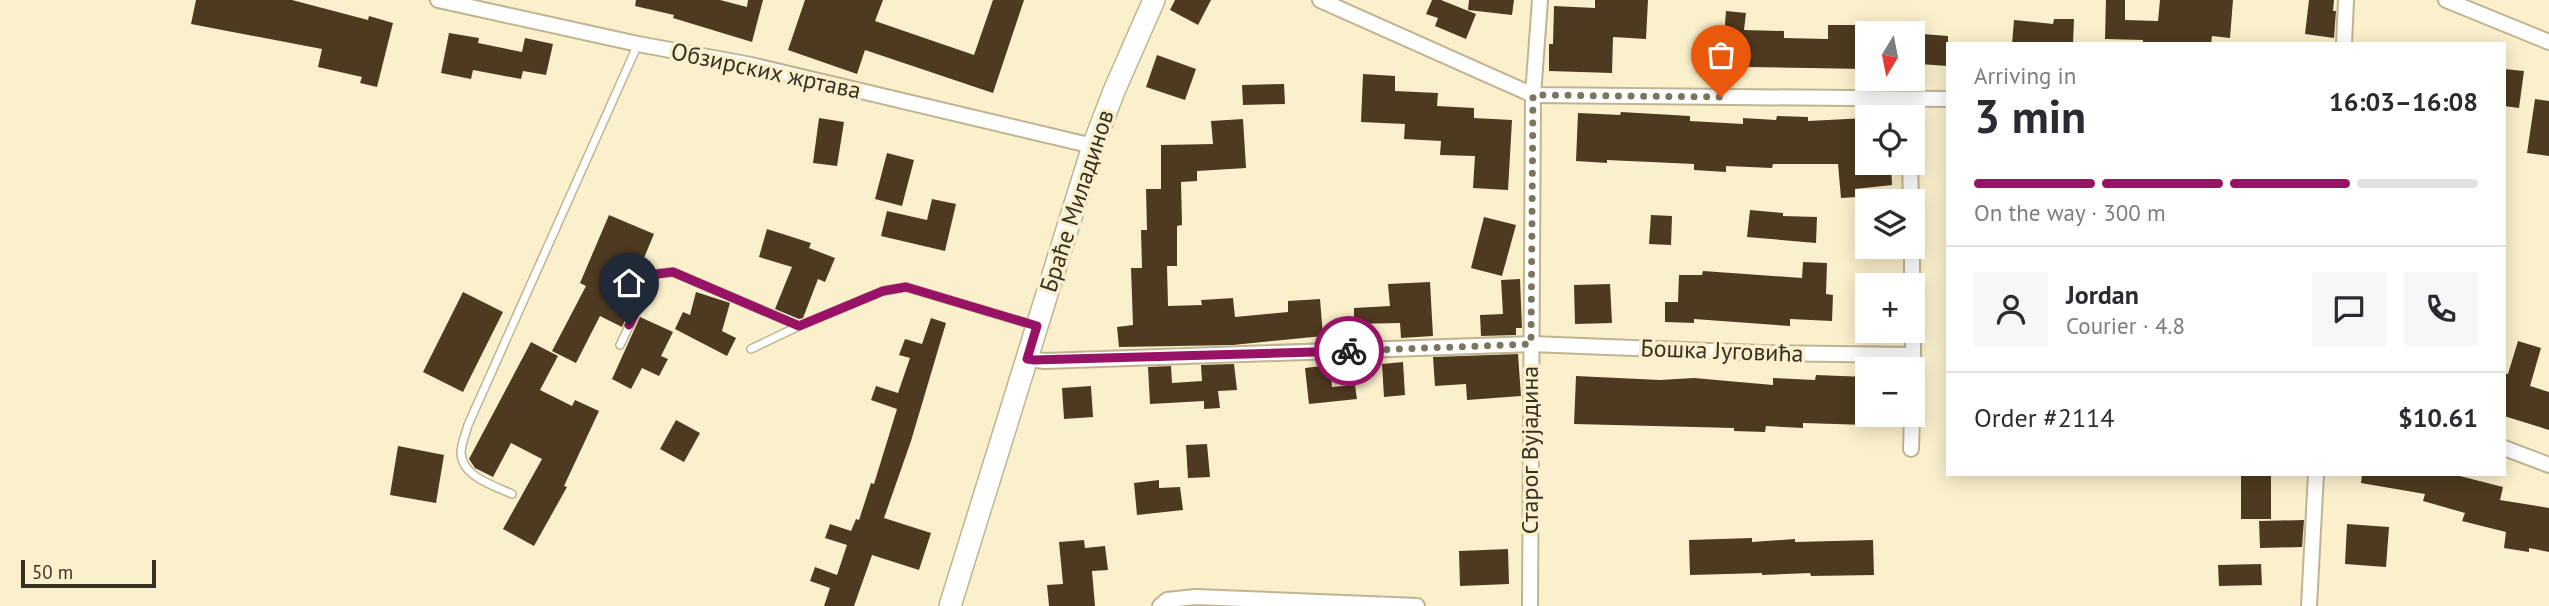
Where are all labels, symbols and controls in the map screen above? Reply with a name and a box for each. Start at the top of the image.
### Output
north arrow [1855,21,1925,91]
map controls [1855,21,1925,427]
pin [1691,25,1751,97]
street label: Обзирских жртава [668,35,864,106]
icon: bag [1702,36,1740,74]
text: Arriving in [1974,61,2076,90]
text: 16:03–16:08 [2329,85,2478,118]
text: 3 min [1974,86,2086,146]
button: locate [1855,105,1925,175]
street label: Браће Миладинов [1032,106,1121,296]
button: layers [1855,189,1925,259]
text: On the way · 300 m [1974,198,2166,227]
pin [599,253,659,325]
icon: home [610,264,648,302]
button: person [1974,272,2048,346]
button: chat [2312,272,2386,346]
button: phone [2404,272,2478,346]
button: + [1855,273,1925,343]
text: Jordan [2066,278,2139,311]
text: Courier · 4.8 [2066,311,2185,340]
courier [1314,316,1384,386]
icon: bike [1330,332,1368,370]
street label: Бошка Југовића [1640,332,1804,369]
button: − [1855,357,1925,427]
street label: Старог Вујадина [1514,366,1545,534]
text: Order #2114 [1974,401,2114,434]
text: $10.61 [2398,401,2478,434]
scale bar [21,557,156,589]
text: 50 m [32,560,73,584]

